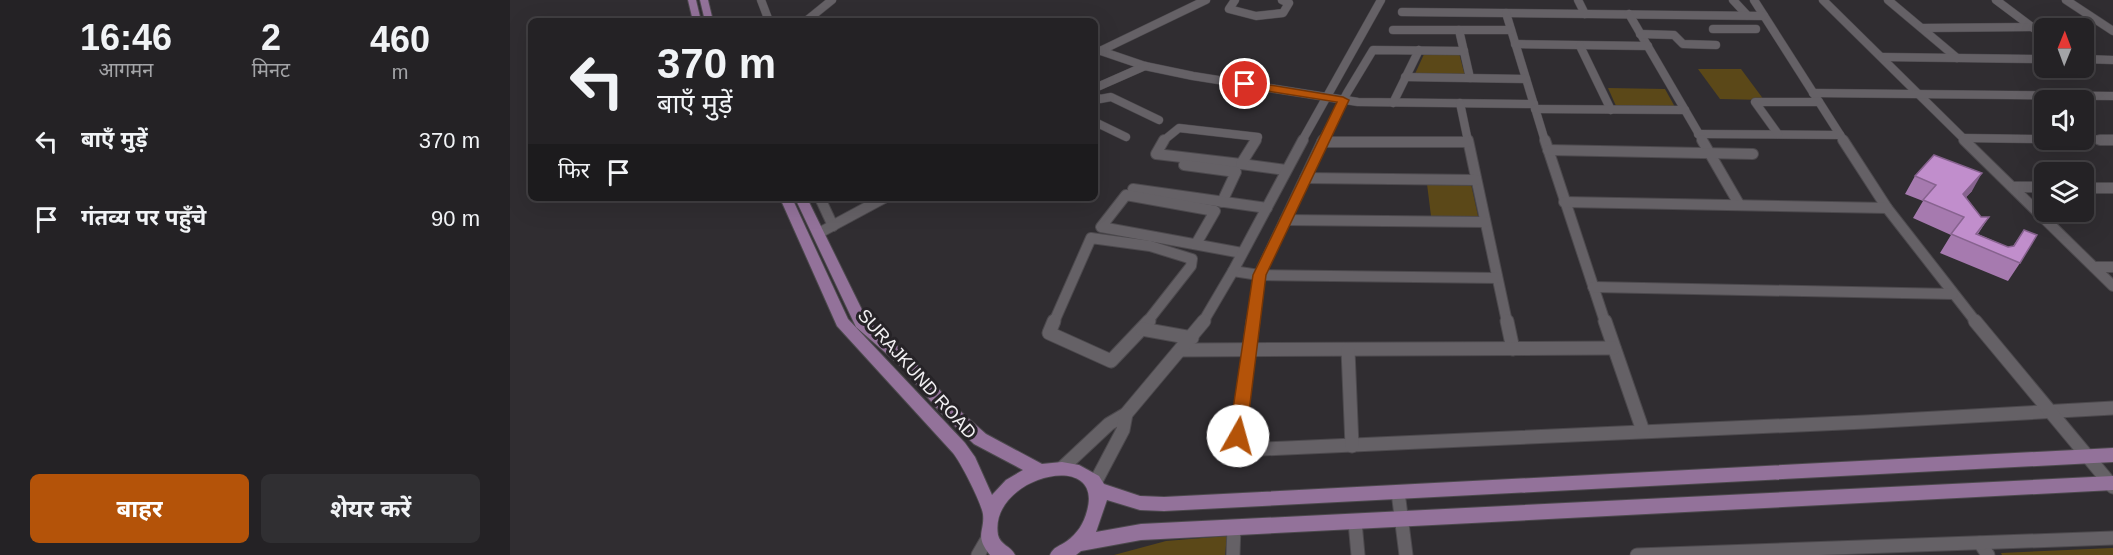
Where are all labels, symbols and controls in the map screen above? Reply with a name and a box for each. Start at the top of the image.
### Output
text: 16:46 [80,17,172,58]
text: 2 [261,17,281,58]
north arrow [2034,18,2094,78]
map controls [2034,18,2094,222]
text: 460 [370,19,430,60]
text: 370 m [657,40,776,87]
icon: left [558,42,636,120]
pin [1219,58,1270,109]
text: आगमन [99,59,153,81]
text: मिनट [252,59,290,81]
text: m [392,61,408,83]
icon: arrive [1228,67,1261,100]
text: बाएँ मुड़ें [657,89,732,119]
button: sound [2034,90,2094,150]
icon: left [30,125,63,158]
text: बाएँ मुड़ें [81,127,147,152]
text: 370 m [419,128,480,153]
icon: arrive [602,156,635,189]
text: फिर [558,158,590,183]
button: layers [2034,162,2094,222]
icon: arrive [30,203,63,236]
text: गंतव्य पर पहुँचे [81,205,206,230]
text: 90 m [431,206,480,231]
street label: SURAJKUND ROAD [854,305,980,443]
position arrow [1206,404,1270,468]
button: बाहर [30,474,249,543]
button: शेयर करें [261,474,480,543]

